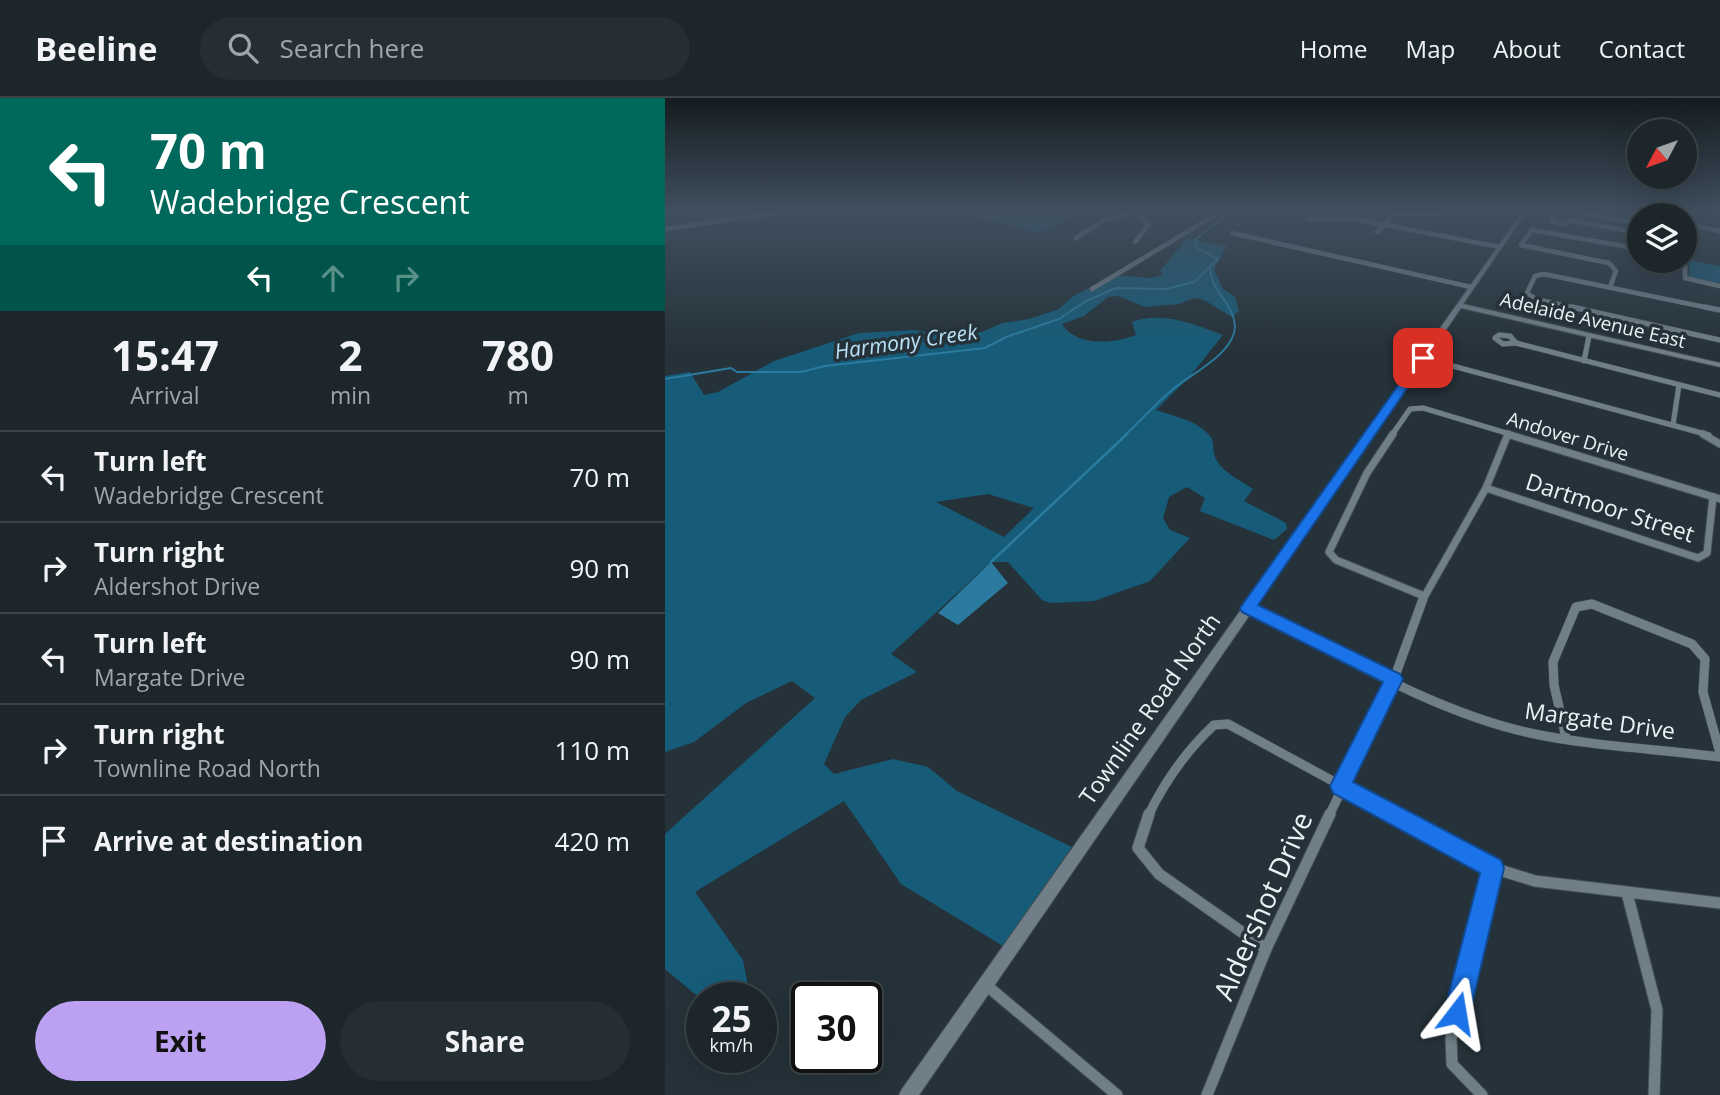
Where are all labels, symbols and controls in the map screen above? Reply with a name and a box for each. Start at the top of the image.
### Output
search box [200,17,690,80]
text: Beeline [35,26,158,71]
icon: search [224,29,262,67]
text: Search here [280,30,424,66]
text: Home [1300,32,1368,65]
text: Map [1406,32,1455,65]
text: About [1493,32,1561,65]
text: Contact [1599,32,1685,65]
text: 70 m [150,117,267,183]
north arrow [1627,119,1697,189]
map controls [1627,119,1697,273]
icon: left [35,126,126,217]
text: Wadebridge Crescent [150,180,470,223]
button: layers [1627,203,1697,273]
icon: left [241,259,279,297]
icon: ahead [314,259,352,297]
icon: right [387,259,425,297]
street label: Adelaide Avenue East [1498,286,1689,354]
water label: Harmony Creek [833,317,980,365]
text: 15:47 [111,326,219,383]
text: 2 [338,326,363,383]
text: 780 [482,326,554,383]
pin [1393,328,1453,388]
icon: arrive [1404,339,1442,377]
text: Arrival [130,379,200,411]
text: min [330,379,371,411]
text: m [507,379,529,411]
street label: Andover Drive [1504,405,1632,467]
text: Turn left [94,443,206,479]
icon: left [35,458,73,496]
text: 70 m [569,459,630,495]
street label: Dartmoor Street [1522,465,1699,549]
text: Wadebridge Crescent [94,479,324,511]
text: Turn right [94,534,225,570]
icon: right [35,549,73,587]
text: 90 m [569,550,630,586]
text: Aldershot Drive [94,570,260,602]
street label: Townline Road North [1071,606,1227,810]
text: Turn left [94,625,206,661]
icon: left [35,640,73,678]
text: 90 m [569,641,630,677]
text: Margate Drive [94,661,246,693]
street label: Margate Drive [1523,694,1677,746]
text: Turn right [94,716,225,752]
icon: right [35,731,73,769]
text: 110 m [555,732,630,768]
text: Townline Road North [94,752,321,784]
street label: Aldershot Drive [1204,805,1321,1006]
icon: arrive [35,822,73,860]
text: Arrive at destination [94,823,363,859]
text: 420 m [555,823,630,859]
position arrow [1420,976,1494,1050]
speed limit sign: 30 [791,982,882,1073]
text: 25 [711,995,752,1042]
button: Exit [35,1001,326,1081]
button: Share [340,1001,630,1081]
text: km/h [710,1033,753,1057]

